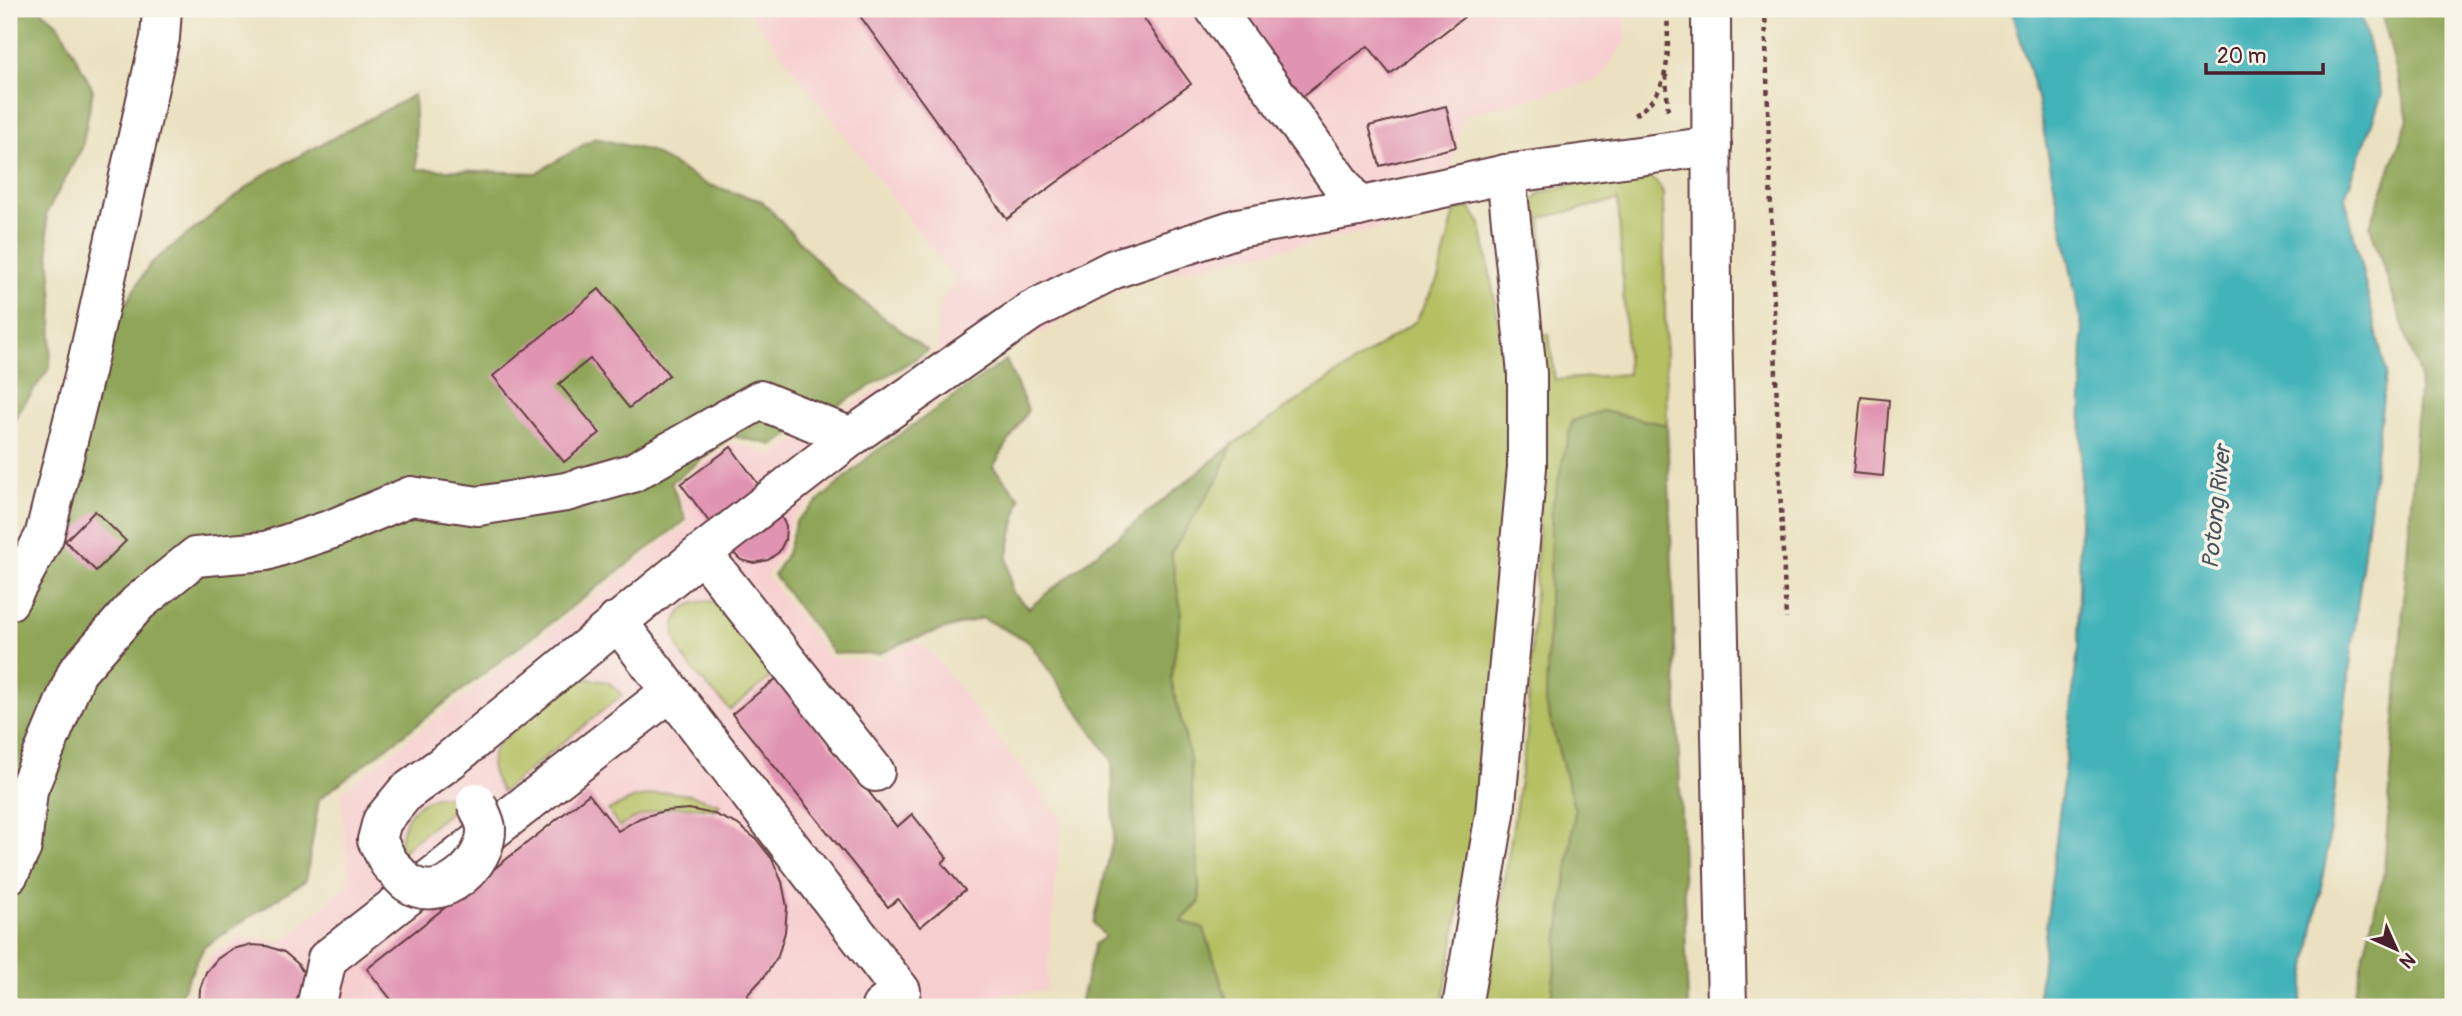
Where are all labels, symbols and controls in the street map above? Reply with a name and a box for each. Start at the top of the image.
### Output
scale bar [2206,32,2324,76]
text: 20 m [2217,43,2266,70]
water label: Potong River [2196,441,2238,570]
north arrow [2360,914,2430,984]
text: N [2394,947,2420,973]

